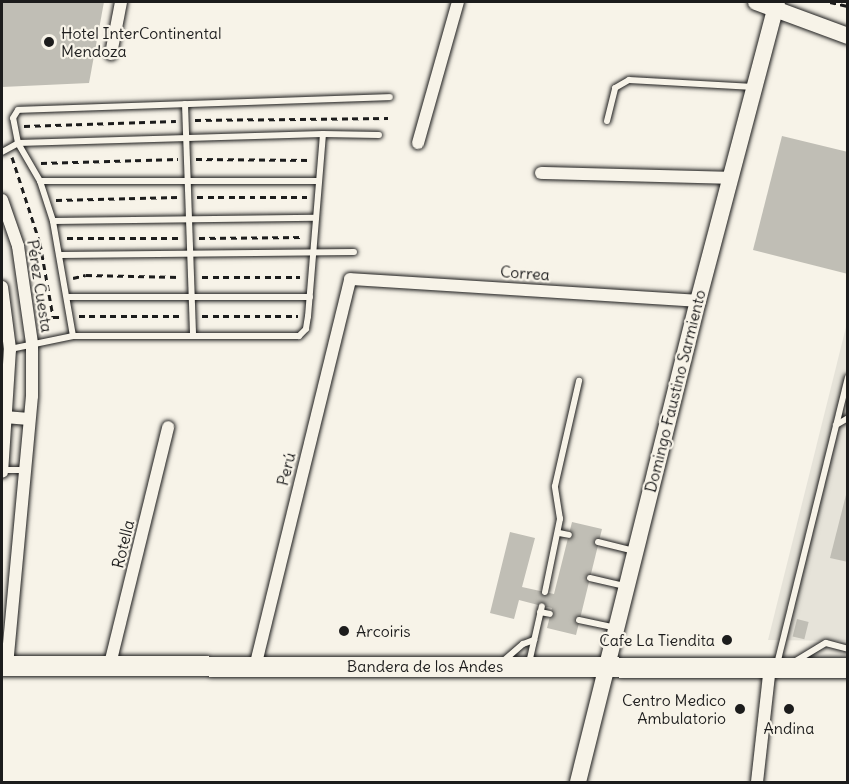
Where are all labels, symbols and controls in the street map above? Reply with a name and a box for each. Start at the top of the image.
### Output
place label: Hotel InterContinental Mendoza [61,23,222,61]
marker: Hotel InterContinental Mendoza [42,35,56,49]
street label: Pérez Cuesta [23,238,57,334]
street label: Correa [500,262,550,284]
street label: Domingo Faustino Sarmiento [640,288,710,494]
street label: Perú [273,450,299,488]
street label: Rotella [108,518,138,570]
place label: Arcoiris [356,621,411,641]
marker: Arcoiris [337,624,351,638]
place label: Cafe La Tiendita [599,630,715,650]
marker: Cafe La Tiendita [720,633,734,647]
street label: Bandera de los Andes [347,656,503,676]
place label: Centro Medico Ambulatorio [622,690,726,728]
marker: Centro Medico Ambulatorio [731,700,749,718]
marker: Andina [782,702,796,716]
place label: Andina [764,718,814,738]

